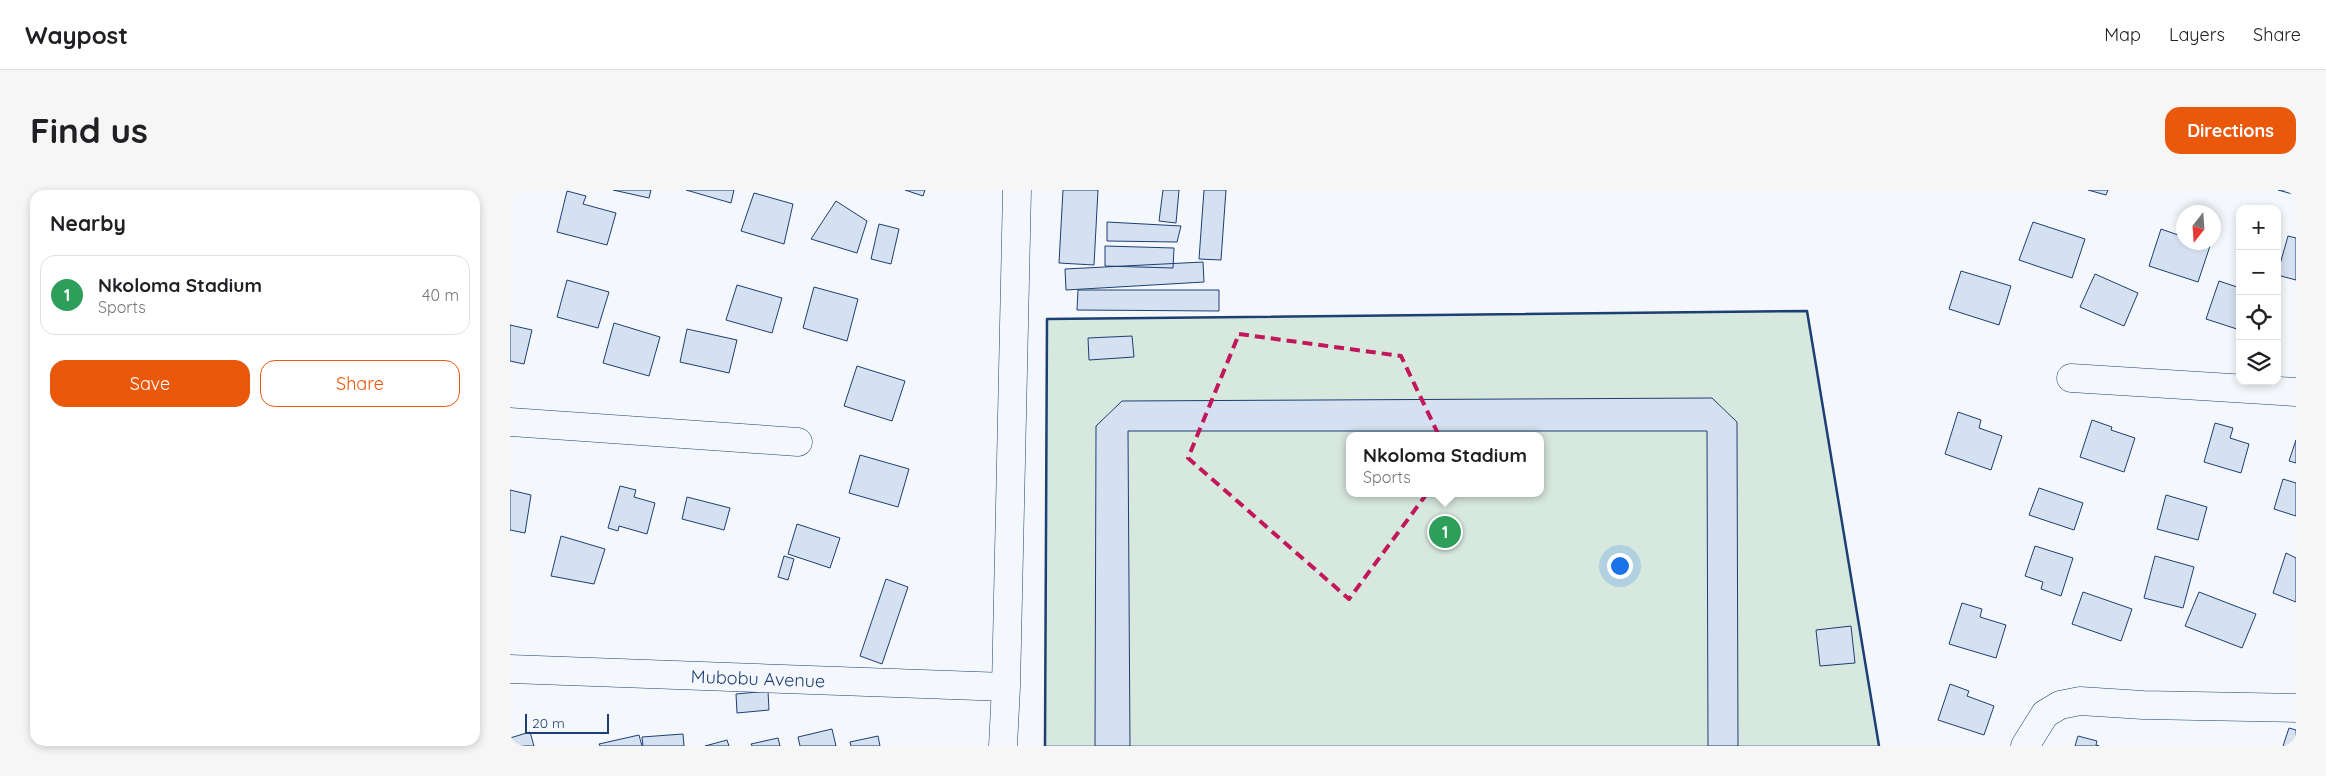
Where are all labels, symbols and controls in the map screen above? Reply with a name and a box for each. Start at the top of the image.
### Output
text: Waypost [25,20,128,50]
text: Map [2104,23,2141,46]
text: Layers [2169,23,2225,46]
text: Share [2253,23,2301,46]
button: Directions [2165,107,2296,154]
text: Find us [30,108,148,152]
north arrow [2176,205,2221,250]
map controls [2236,205,2281,385]
button: + [2236,205,2281,250]
text: Nearby [50,210,126,236]
button: − [2236,250,2281,295]
text: Nkoloma Stadium [98,273,262,297]
text: 1 [64,285,70,305]
text: 40 m [422,285,459,305]
button: locate [2236,295,2281,340]
text: Sports [98,297,146,317]
button: layers [2236,340,2281,385]
button: Save [50,360,250,407]
button: Share [260,360,460,407]
popup [1346,432,1544,497]
text: Nkoloma Stadium [1363,443,1527,467]
text: Sports [1363,467,1411,487]
pin: 1 [1429,513,1461,551]
your location [1607,553,1633,579]
street label: Mubobu Avenue [690,665,826,692]
scale bar [525,711,609,734]
text: 20 m [532,714,565,732]

